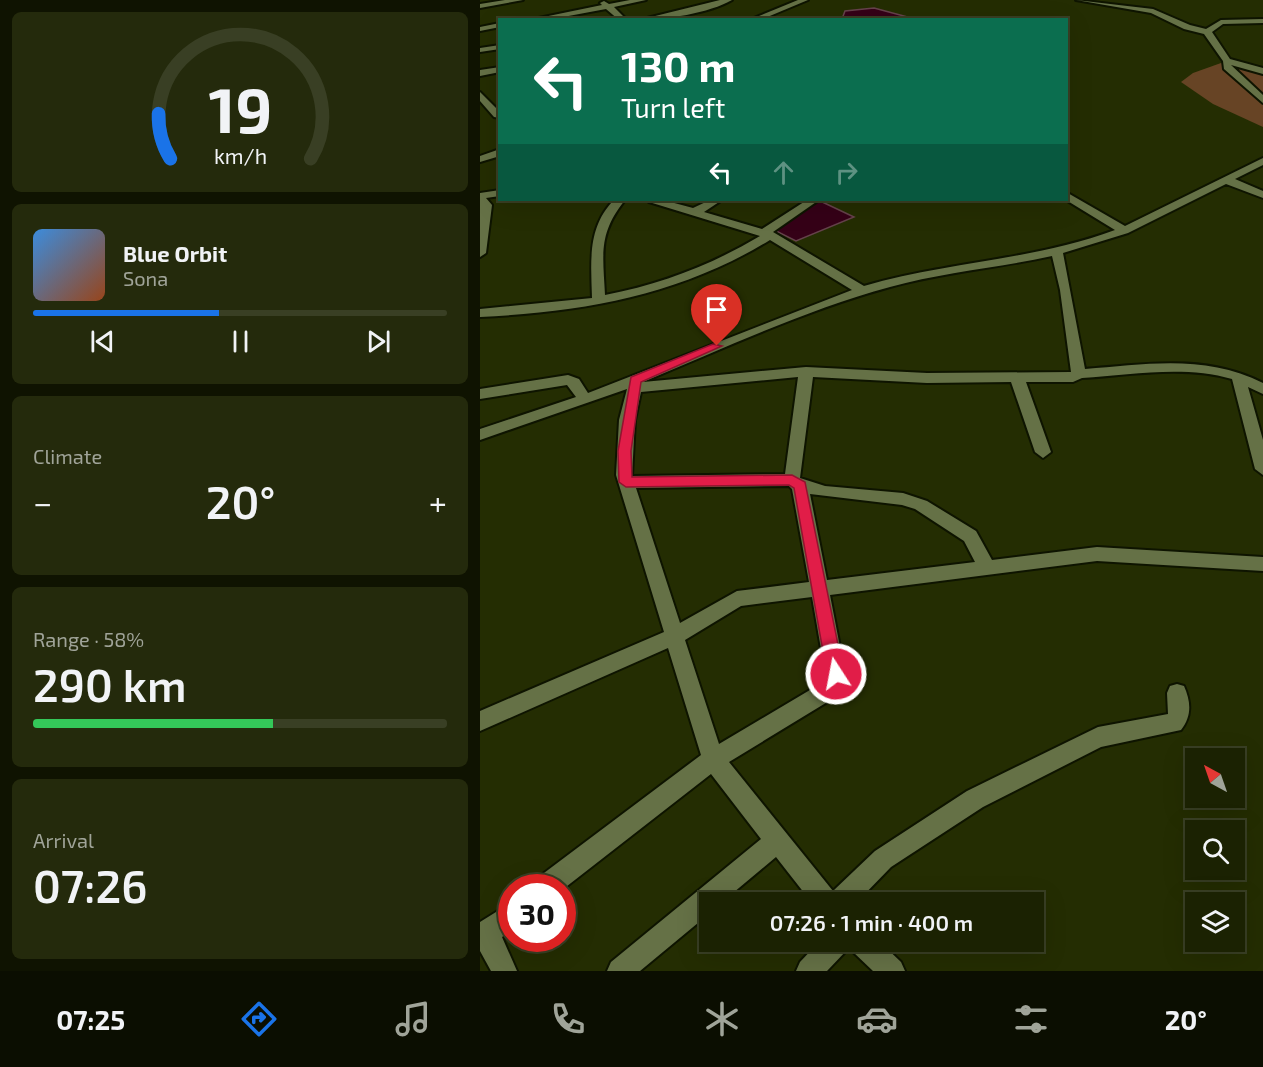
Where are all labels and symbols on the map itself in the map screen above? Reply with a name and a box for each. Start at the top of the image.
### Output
pin [691,284,742,346]
position arrow [804,642,868,706]
north arrow [1185,748,1245,808]
speed limit sign: 30 [498,874,576,952]

